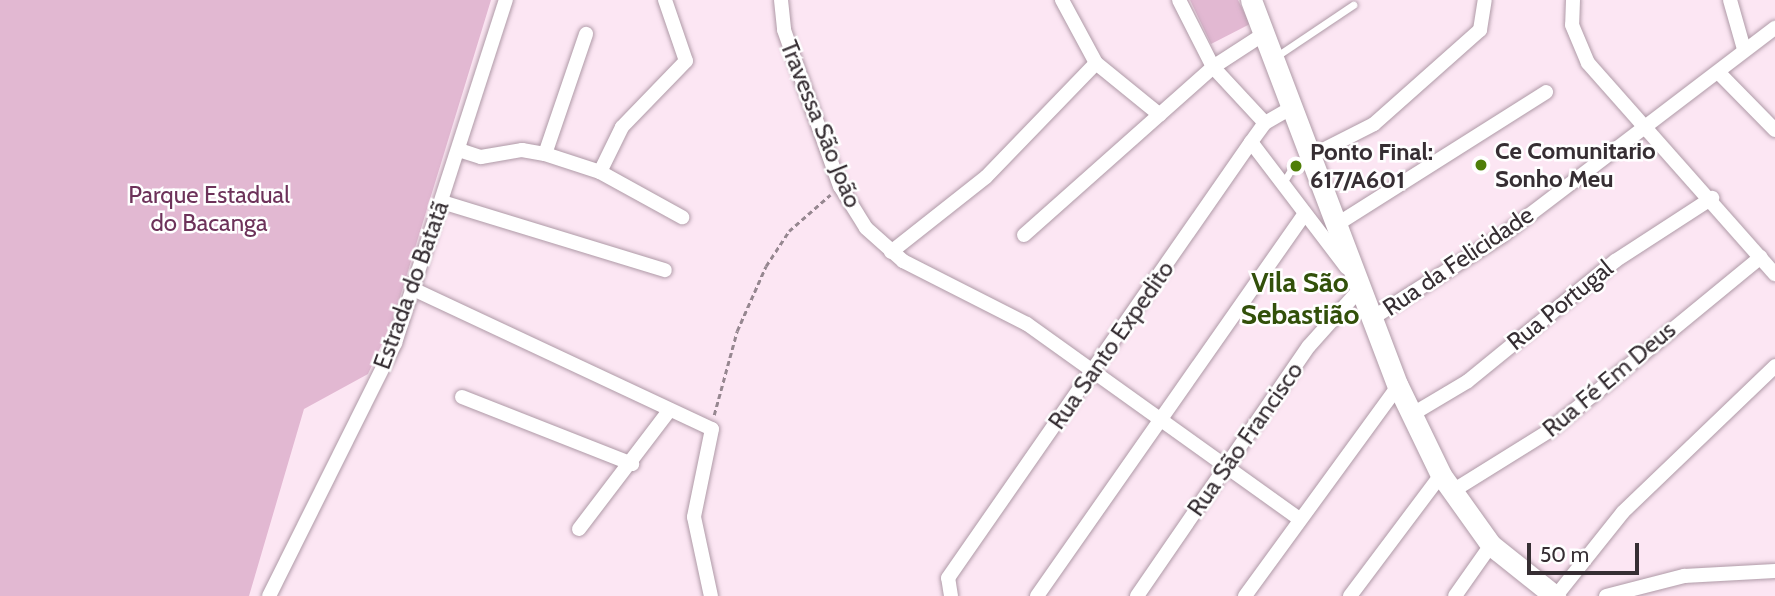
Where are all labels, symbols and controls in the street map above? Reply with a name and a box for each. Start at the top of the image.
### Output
street label: Travessa São João [774,36,868,212]
place label: Ce Comunitario Sonho Meu [1495,137,1656,193]
place label: Ponto Final: 617/A601 [1310,138,1433,194]
marker: Ce Comunitario Sonho Meu [1473,157,1489,173]
marker: Ponto Final: 617/A601 [1288,158,1304,174]
park label: Parque Estadual do Bacanga [128,181,290,237]
street label: Estrada do Batatã [367,197,455,373]
street label: Rua da Felicidade [1377,200,1539,322]
street label: Rua Portugal [1501,254,1619,356]
street label: Rua Santo Expedito [1042,255,1180,435]
district label: Vila São Sebastião [1241,265,1359,331]
street label: Rua Fé Em Deus [1537,315,1681,443]
street label: Rua São Francisco [1181,356,1309,522]
scale bar [1530,530,1642,574]
text: 50 m [1540,542,1589,567]

